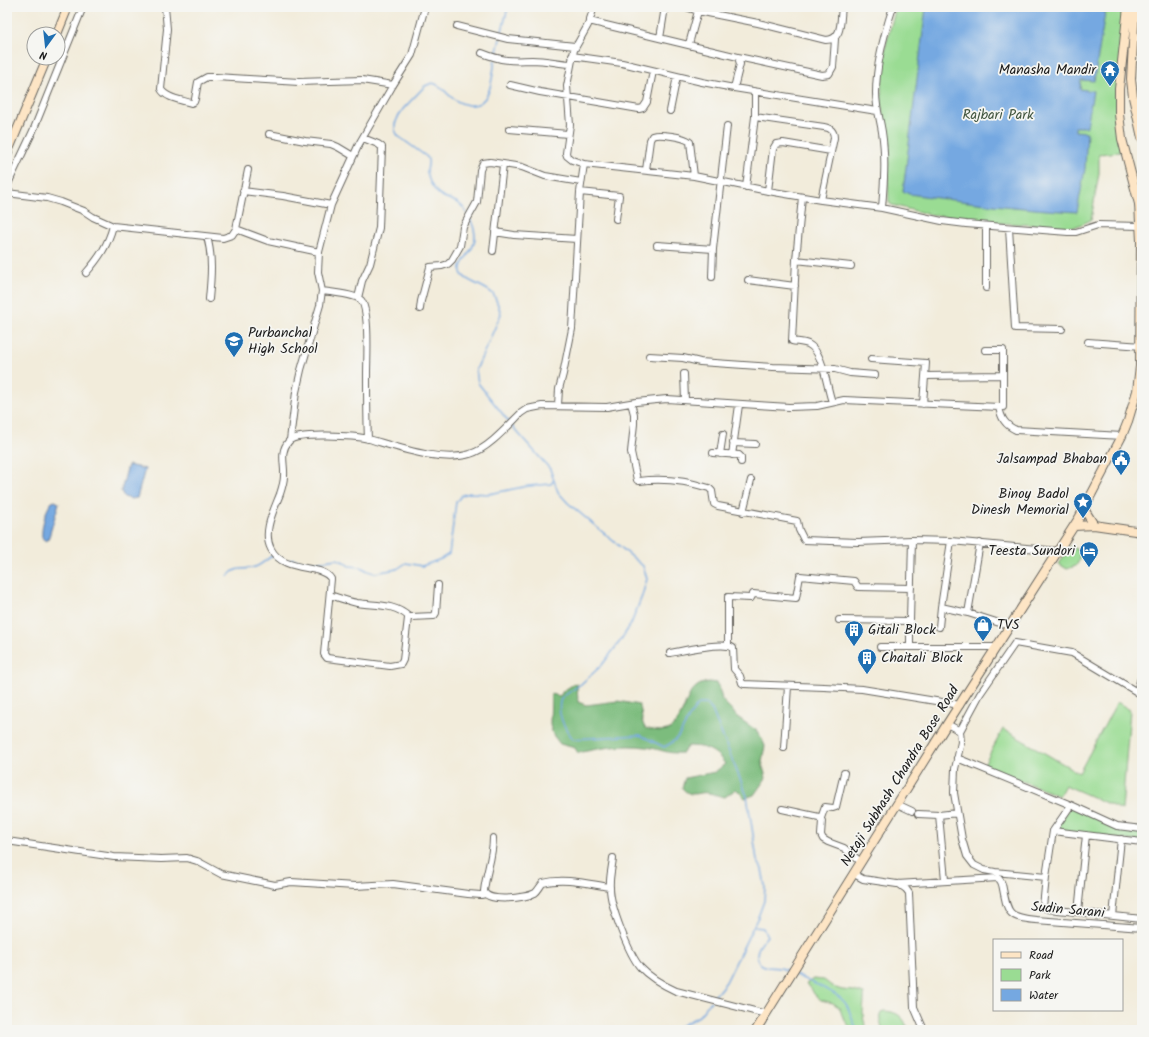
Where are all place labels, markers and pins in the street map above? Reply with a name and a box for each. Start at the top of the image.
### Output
place label: Manasha Mandir [999,59,1097,81]
temple icon: Manasha Mandir [1099,59,1121,87]
place label: Purbanchal High School [248,322,318,360]
school or university icon: Purbanchal High School [223,330,245,358]
place label: Jalsampad Bhaban [997,448,1107,470]
public building icon: Jalsampad Bhaban [1110,448,1132,476]
place label: Binoy Badol Dinesh Memorial [971,483,1070,521]
place icon: Binoy Badol Dinesh Memorial [1072,491,1094,519]
place label: Teesta Sundori [988,540,1076,562]
hotel icon: Teesta Sundori [1078,540,1100,568]
shop icon: TVS [972,614,994,642]
place label: TVS [997,614,1020,636]
building icon: Gitali Block [843,619,865,647]
place label: Gitali Block [868,619,936,641]
building icon: Chaitali Block [856,647,878,675]
place label: Chaitali Block [881,647,963,669]

